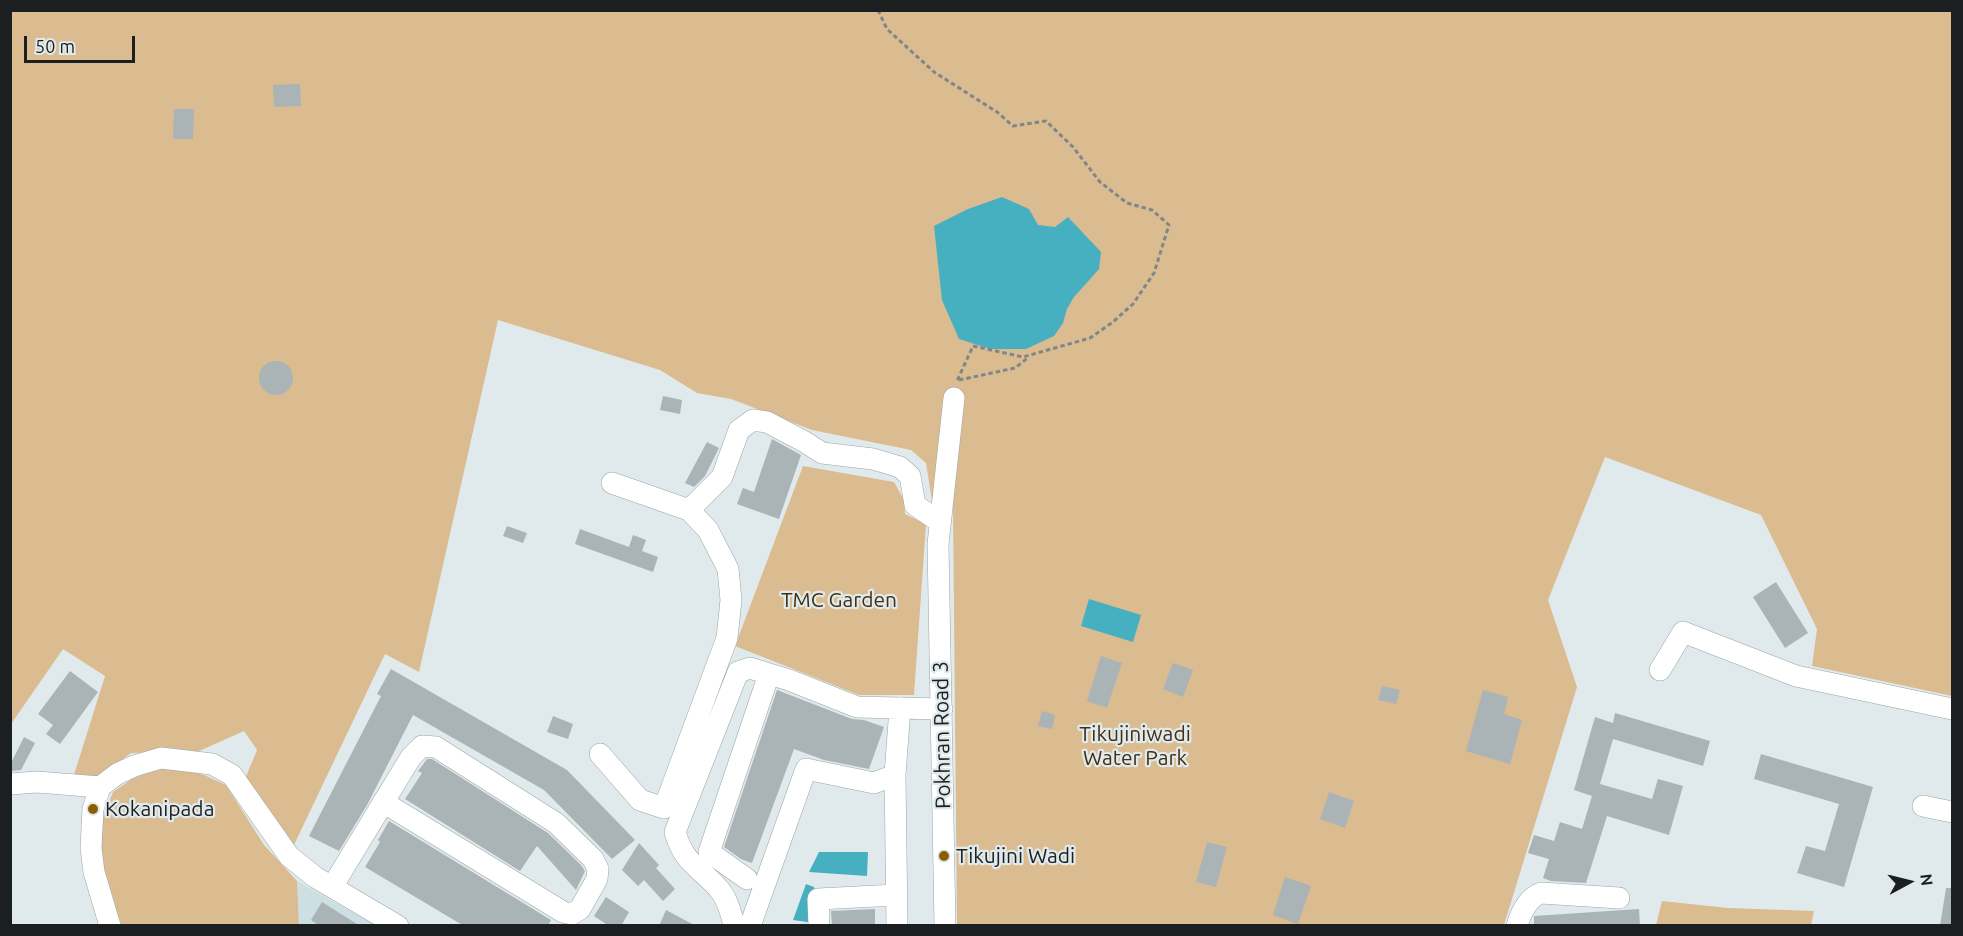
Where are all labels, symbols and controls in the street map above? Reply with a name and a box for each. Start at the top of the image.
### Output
scale bar [27,24,138,62]
text: 50 m [35,36,75,56]
park label: TMC Garden [781,587,897,613]
street label: Pokhran Road 3 [928,661,956,809]
park label: Tikujiniwadi Water Park [1079,721,1191,771]
place label: Kokanipada [105,796,214,822]
marker: Kokanipada [86,802,100,816]
place label: Tikujini Wadi [956,843,1075,869]
marker: Tikujini Wadi [937,849,951,863]
north arrow [1879,852,1939,912]
text: N [1917,873,1937,887]

